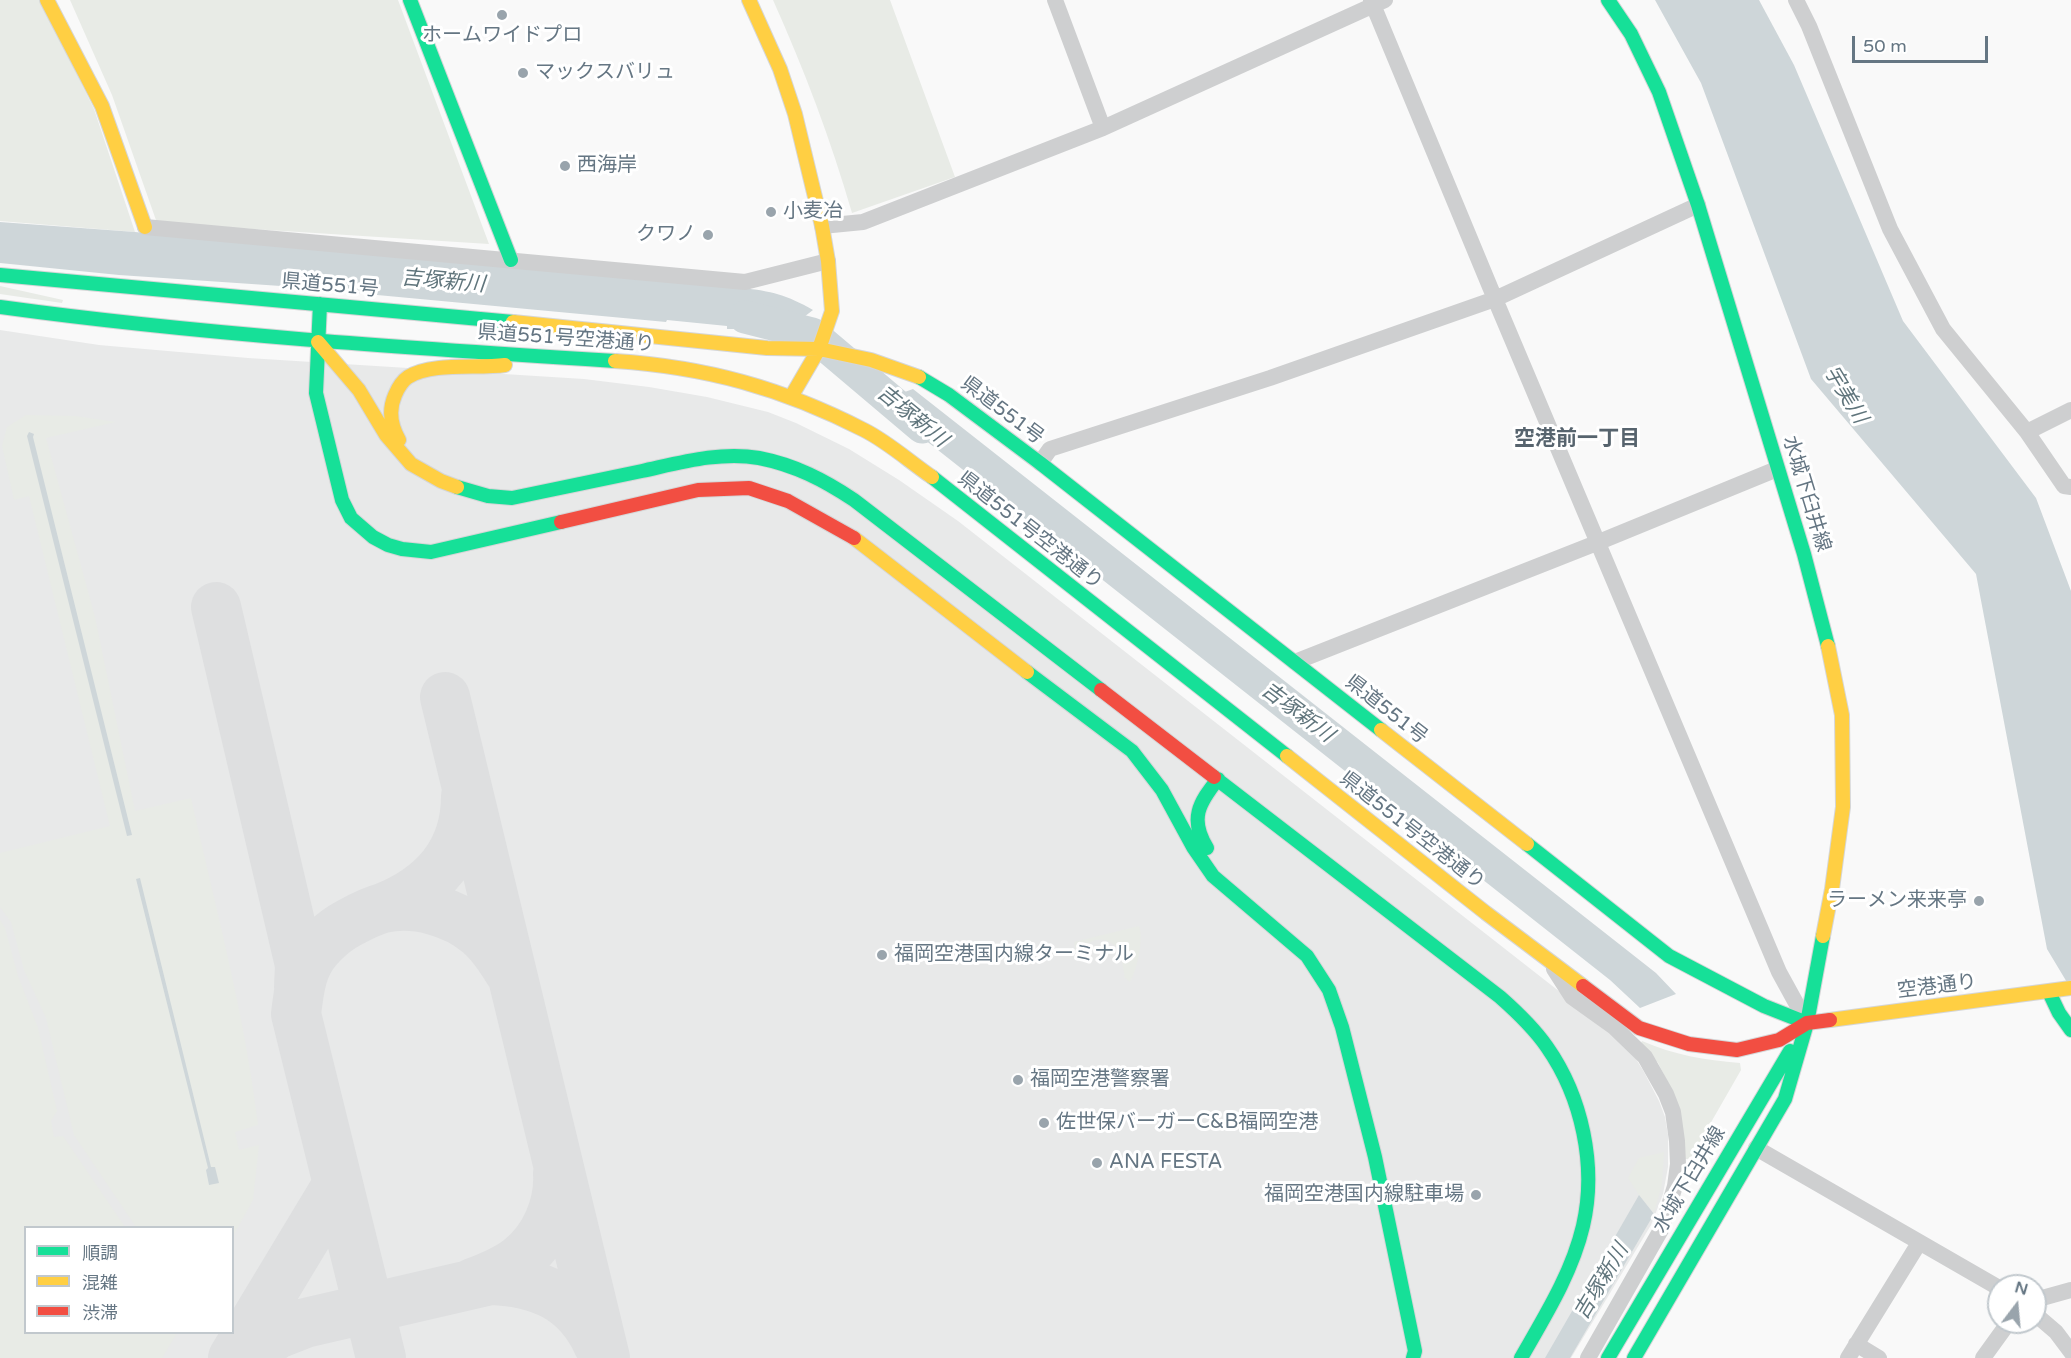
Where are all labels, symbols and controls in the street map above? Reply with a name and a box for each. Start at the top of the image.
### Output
marker: ホームワイドプロ [495,8,509,22]
place label: ホームワイドプロ [422,24,582,48]
scale bar [1855,24,1992,62]
text: 50 m [1863,35,1907,57]
place label: マックスバリュ [535,61,675,85]
marker: マックスバリュ [516,66,530,80]
place label: 西海岸 [577,154,637,178]
marker: 西海岸 [558,159,572,173]
place label: 小麦冶 [783,200,843,224]
marker: 小麦冶 [764,205,778,219]
place label: クワノ [636,223,696,247]
marker: クワノ [701,228,715,242]
water label: 吉塚新川 [400,266,486,298]
street label: 県道551号 [280,270,380,302]
street label: 県道551号空港通り [477,321,655,357]
water label: 宇美川 [1818,362,1872,428]
street label: 県道551号 [956,372,1048,450]
water label: 吉塚新川 [871,381,953,453]
district label: 空港前一丁目 [1514,426,1640,452]
street label: 水城下臼井線 [1777,433,1835,555]
street label: 県道551号空港通り [953,467,1107,595]
street label: 県道551号 [1340,670,1432,750]
water label: 吉塚新川 [1256,678,1338,748]
street label: 県道551号空港通り [1335,767,1489,895]
place label: ラーメン来来亭 [1827,889,1967,913]
marker: ラーメン来来亭 [1972,894,1986,908]
place label: 福岡空港国内線ターミナル [894,943,1134,967]
marker: 福岡空港国内線ターミナル [875,948,889,962]
street label: 空港通り [1896,970,1978,1004]
place label: 福岡空港警察署 [1030,1068,1170,1092]
marker: 福岡空港警察署 [1011,1073,1025,1087]
place label: 佐世保バーガーC&B福岡空港 [1056,1111,1318,1135]
marker: 佐世保バーガーC&B福岡空港 [1037,1116,1051,1130]
street label: 水城下臼井線 [1649,1122,1731,1238]
place label: ANA FESTA [1109,1151,1222,1175]
marker: ANA FESTA [1090,1156,1104,1170]
place label: 福岡空港国内線駐車場 [1264,1183,1464,1207]
marker: 福岡空港国内線駐車場 [1469,1188,1483,1202]
legend [24,1226,234,1334]
water label: 吉塚新川 [1570,1240,1634,1324]
text: 順調 [82,1242,118,1264]
text: 混雑 [82,1272,118,1294]
north arrow [1987,1274,2047,1334]
text: N [2012,1277,2030,1300]
text: 渋滞 [82,1302,118,1324]

